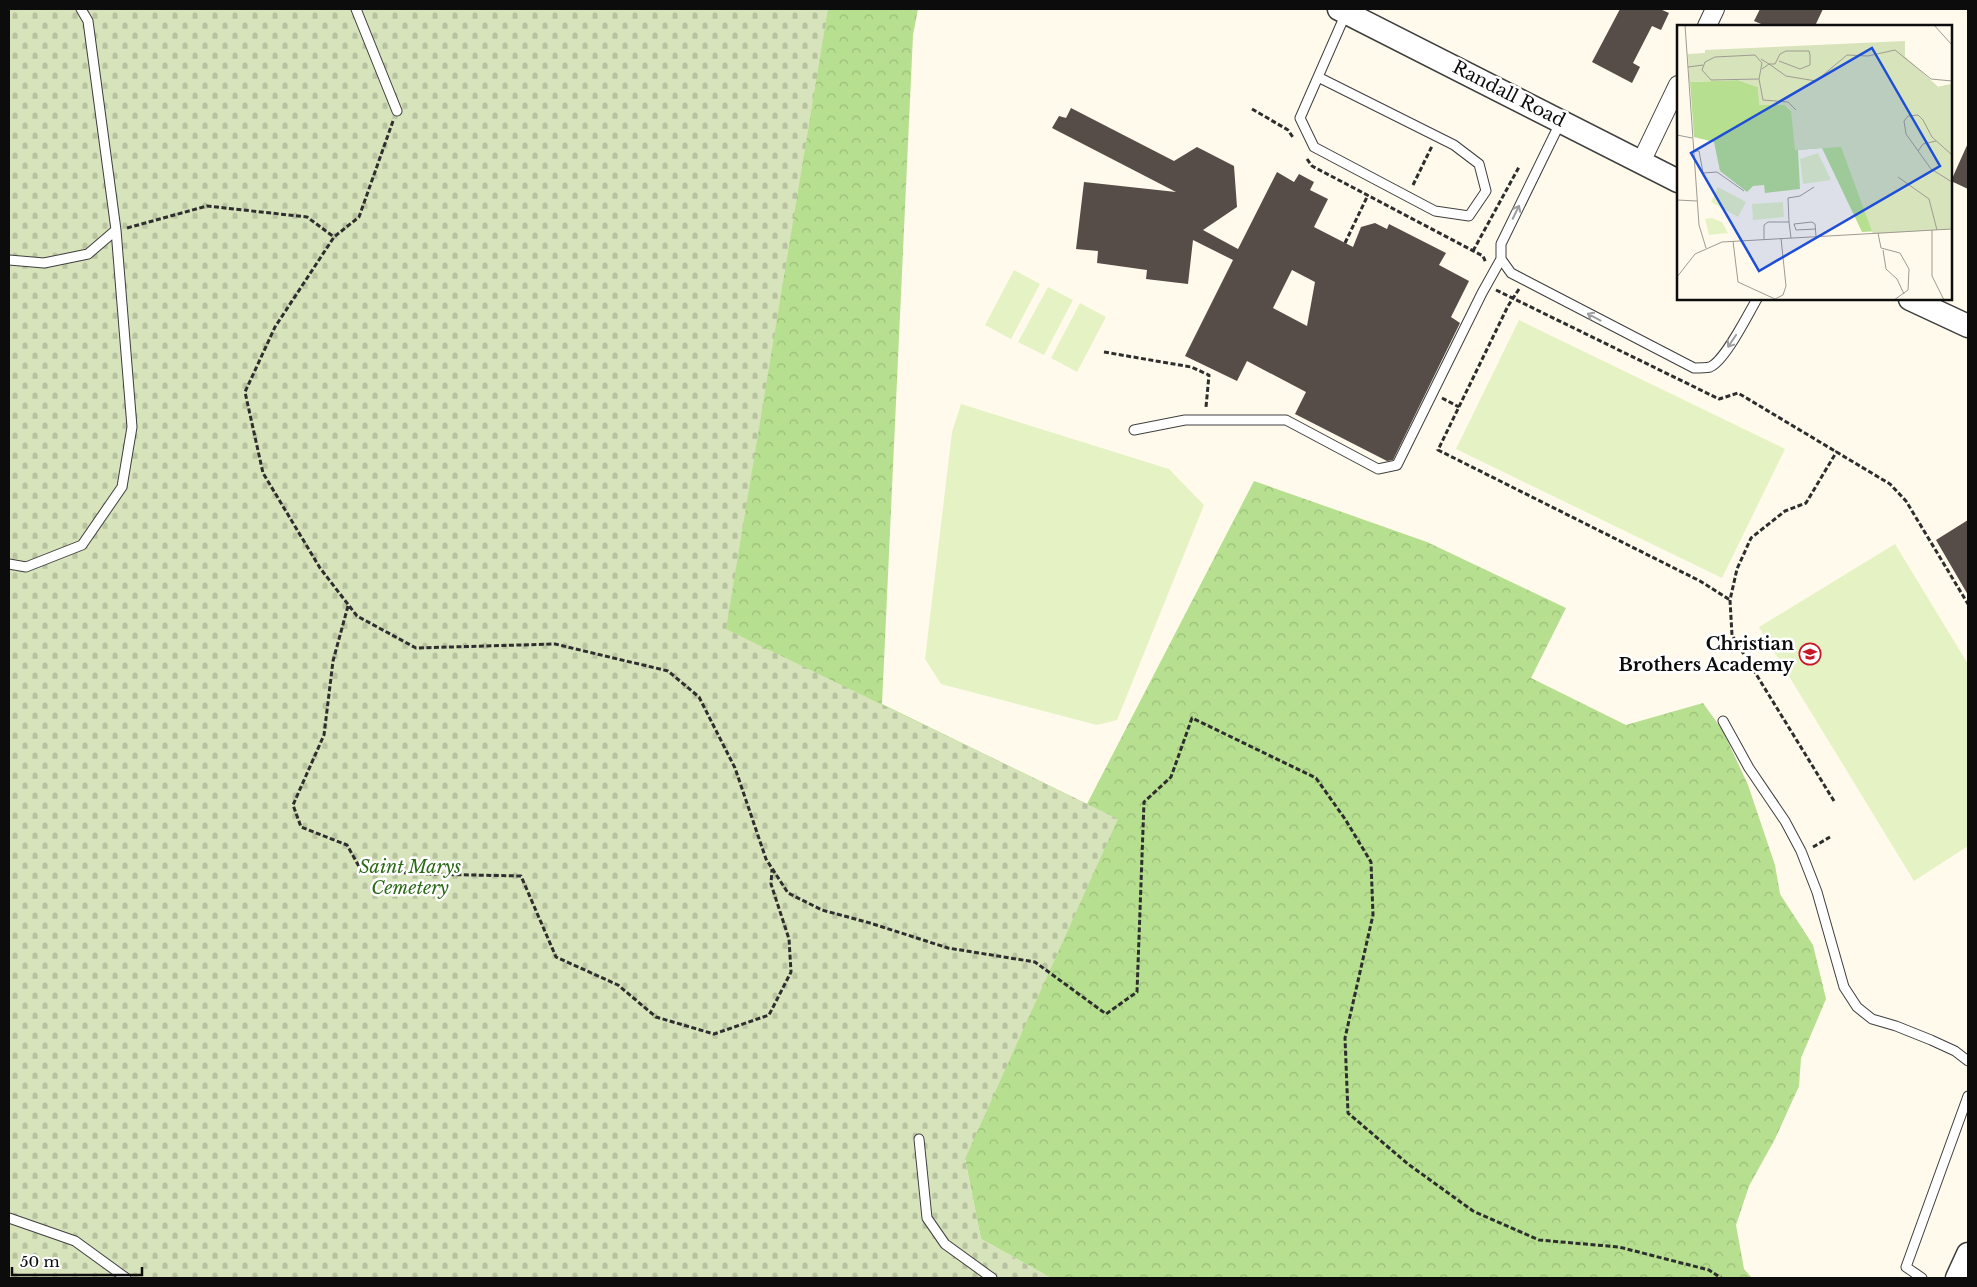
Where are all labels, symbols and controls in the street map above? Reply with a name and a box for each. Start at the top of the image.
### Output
inset map [1677,25,1952,300]
street label: Randall Road [1449,56,1569,132]
one-way arrow [1512,204,1522,219]
one-way arrow [1587,312,1602,322]
one-way arrow [1727,334,1738,348]
place label: Christian Brothers Academy [1618,633,1794,676]
school or university icon: Christian Brothers Academy [1798,642,1822,666]
park label: Saint Marys Cemetery [359,856,461,899]
scale bar [12,1244,142,1276]
text: 50 m [20,1252,60,1271]

